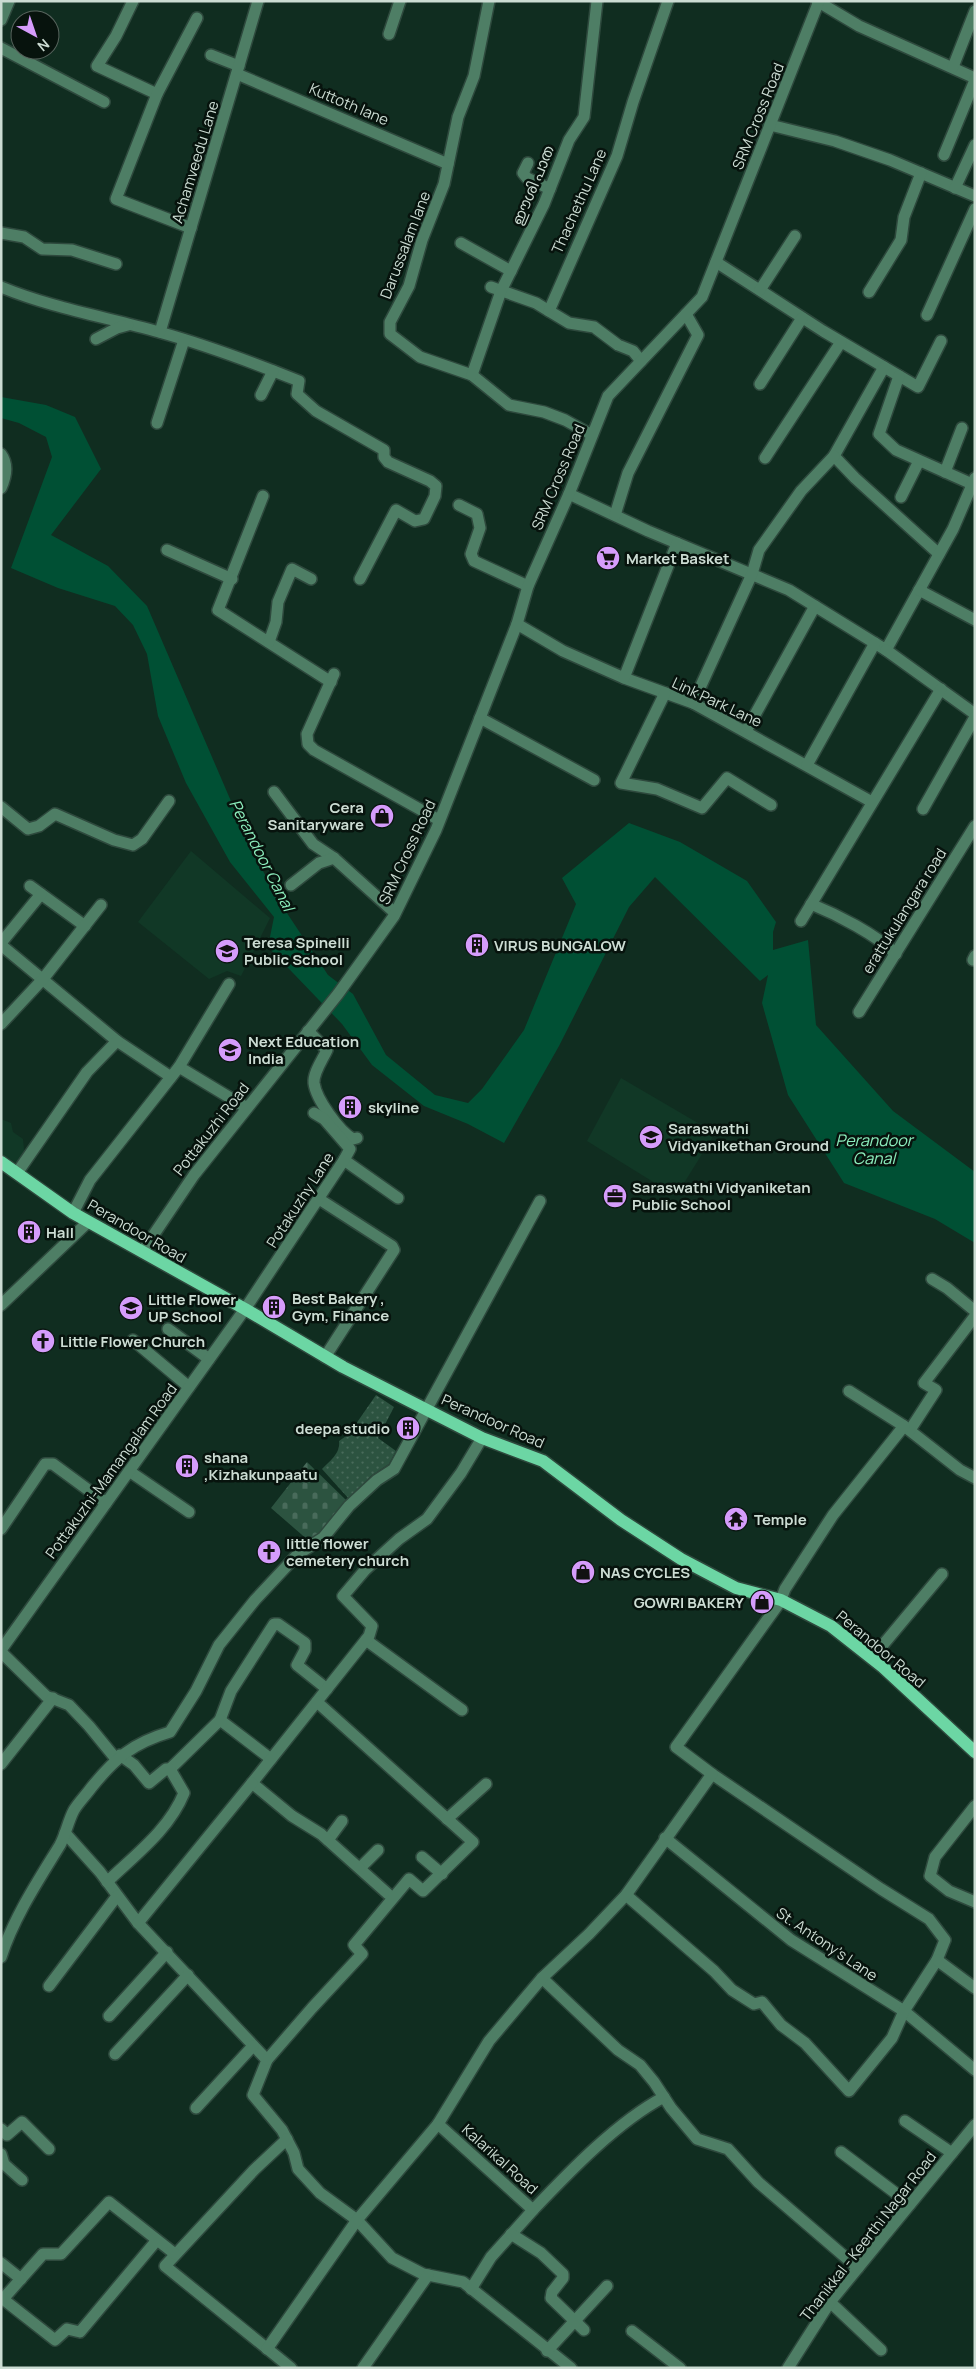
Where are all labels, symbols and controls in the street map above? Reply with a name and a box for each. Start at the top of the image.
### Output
north arrow [10,10,60,60]
text: N [34,35,54,56]
street label: SRM Cross Road [727,59,789,173]
street label: Kuttoth lane [306,78,392,130]
street label: Achamveedu Lane [166,98,224,226]
street label: ഈശി പാത [507,142,559,228]
street label: Thachethu Lane [547,145,612,257]
street label: Darussalam lane [375,188,435,302]
street label: SRM Cross Road [526,421,590,533]
supermarket icon: Market Basket [595,545,621,571]
place label: Market Basket [626,548,730,569]
street label: Link Park Lane [669,672,766,732]
water label: Perandoor Canal [224,795,301,917]
street label: SRM Cross Road [374,796,440,908]
place label: Cera Sanitaryware [268,797,364,835]
shop icon: Cera Sanitaryware [369,803,395,829]
street label: erattukulangara road [857,844,951,978]
place label: Teresa Spinelli Public School [244,932,350,970]
building icon: VIRUS BUNGALOW [464,932,490,958]
place label: VIRUS BUNGALOW [494,935,626,956]
school or university icon: Teresa Spinelli Public School [214,938,240,964]
place label: Next Education India [248,1031,359,1069]
school or university icon: Next Education India [217,1037,243,1063]
street label: Pottakuzhi Road [168,1078,254,1180]
building icon: skyline [337,1094,363,1120]
place label: skyline [368,1097,419,1118]
place label: Saraswathi Vidyanikethan Ground [668,1118,829,1156]
school or university icon: Saraswathi Vidyanikethan Ground [638,1124,664,1150]
water label: Perandoor Canal [836,1129,915,1169]
street label: Potakuzhy Lane [261,1148,339,1252]
place label: Saraswathi Vidyaniketan Public School [632,1177,811,1215]
office icon: Saraswathi Vidyaniketan Public School [602,1183,628,1209]
street label: Perandoor Road [84,1194,190,1268]
building icon: Hall [16,1219,42,1245]
place label: Hall [46,1222,74,1243]
place label: Best Bakery , Gym, Finance [292,1288,389,1326]
place label: Little Flower UP School [148,1289,236,1327]
building icon: Best Bakery , Gym, Finance [261,1294,287,1320]
school or university icon: Little Flower UP School [118,1295,144,1321]
church icon: Little Flower Church [30,1328,56,1354]
place label: Little Flower Church [60,1331,205,1352]
street label: Pottakuzhi-Mamangalam Road [40,1379,182,1563]
street label: Perandoor Road [438,1389,548,1453]
building icon: deepa studio [395,1415,421,1441]
place label: deepa studio [295,1418,390,1439]
place label: shana ,Kizhakunpaatu [204,1447,318,1485]
building icon: shana ,Kizhakunpaatu [174,1453,200,1479]
temple icon: Temple [723,1506,749,1532]
place label: Temple [754,1509,807,1530]
place label: little flower cemetery church [286,1533,409,1571]
church icon: little flower cemetery church [256,1539,282,1565]
shop icon: NAS CYCLES [570,1559,596,1585]
place label: NAS CYCLES [600,1562,690,1583]
shop icon: GOWRI BAKERY [749,1589,775,1615]
place label: GOWRI BAKERY [634,1592,745,1613]
street label: Perandoor Road [832,1605,930,1693]
street label: St. Antony's Lane [772,1902,882,1986]
street label: Kalarikal Road [457,2119,543,2199]
street label: Thanikkal - Keerthi Nagar Road [795,2147,941,2325]

